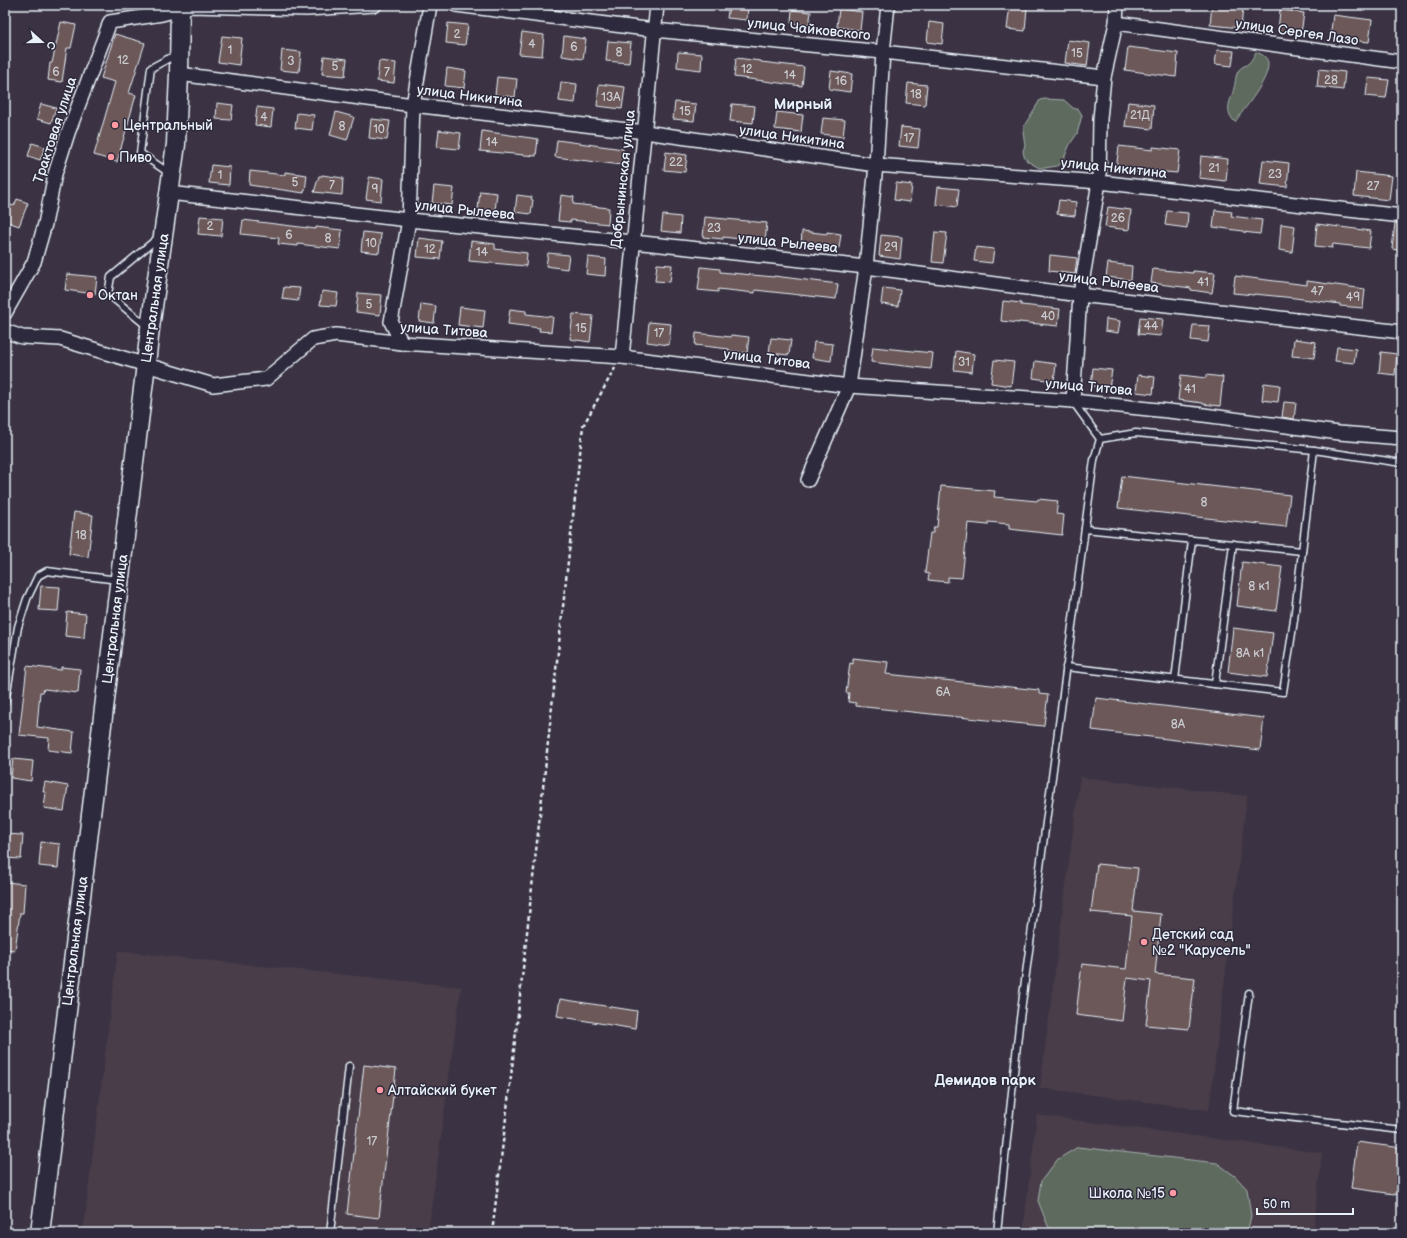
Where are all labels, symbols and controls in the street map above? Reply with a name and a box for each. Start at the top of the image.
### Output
street label: улица Чайковского [747,14,871,44]
street label: улица Сергея Лазо [1235,15,1359,49]
north arrow [22,22,62,62]
house number: 2 [453,27,461,42]
house number: 4 [528,37,536,52]
text: С [43,40,58,52]
house number: 6 [570,40,578,55]
house number: 1 [228,43,232,58]
house number: 8 [616,45,623,60]
house number: 15 [1071,46,1083,61]
house number: 12 [117,53,129,68]
house number: 3 [287,54,295,69]
house number: 5 [332,59,339,74]
house number: 12 [741,62,753,77]
house number: 6 [52,65,60,80]
house number: 7 [384,65,390,80]
house number: 14 [784,68,797,83]
house number: 28 [1324,73,1338,88]
street label: Трактовая улица [30,74,80,185]
house number: 16 [835,74,847,89]
street label: улица Никитина [416,81,525,111]
house number: 18 [910,87,922,102]
house number: 13А [601,90,621,105]
district label: Мирный [774,95,832,114]
house number: 15 [679,104,691,119]
street label: Добрынинская улица [607,108,639,249]
house number: 21Д [1130,108,1151,123]
house number: 4 [260,110,268,125]
place label: Центральный [123,117,213,134]
house number: 8 [339,119,346,134]
marker: Центральный [110,120,120,130]
street label: улица Никитина [738,121,847,153]
house number: 10 [373,122,385,137]
house number: 17 [904,131,914,146]
house number: 14 [486,135,499,150]
place label: Пиво [119,149,152,166]
marker: Пиво [106,152,116,162]
street label: улица Никитина [1060,154,1169,182]
house number: 22 [669,155,683,170]
house number: 21 [1208,161,1220,176]
house number: 23 [1268,167,1282,182]
house number: 1 [218,168,222,183]
house number: 5 [292,175,299,190]
house number: 7 [329,178,335,193]
house number: 27 [1367,179,1380,194]
house number: 9 [372,182,379,197]
street label: улица Рылеева [414,196,517,224]
house number: 26 [1111,211,1125,226]
house number: 2 [206,219,214,234]
house number: 23 [707,221,721,236]
house number: 6 [285,228,293,243]
street label: улица Рылеева [737,229,840,257]
street label: Центральная улица [138,231,173,364]
house number: 8 [325,231,332,246]
house number: 10 [365,236,377,251]
house number: 29 [884,240,898,255]
house number: 12 [424,242,436,257]
house number: 14 [476,245,489,260]
street label: улица Рылеева [1058,267,1161,297]
house number: 41 [1197,275,1209,290]
house number: 47 [1310,284,1324,299]
place label: Октан [98,287,138,304]
marker: Октан [85,290,95,300]
house number: 49 [1346,290,1360,305]
house number: 5 [366,297,373,312]
house number: 40 [1041,309,1055,324]
street label: улица Титова [400,318,489,342]
house number: 44 [1144,319,1159,334]
house number: 15 [575,321,587,336]
house number: 17 [654,326,664,341]
street label: улица Титова [722,345,812,373]
house number: 31 [958,355,970,370]
street label: улица Титова [1045,375,1134,399]
house number: 41 [1184,382,1196,397]
house number: 8 [1201,495,1208,510]
house number: 18 [75,528,87,543]
street label: Центральная улица [99,552,131,685]
house number: 8 к1 [1248,579,1270,594]
house number: 8А к1 [1236,646,1264,661]
house number: 6А [936,685,951,700]
house number: 8А [1171,717,1186,732]
street label: Центральная улица [59,874,91,1007]
place label: Детский сад №2 "Карусель" [1152,926,1251,959]
marker: Детский сад №2 "Карусель" [1139,937,1149,947]
district label: Демидов парк [934,1071,1036,1090]
place label: Алтайский букет [387,1082,497,1099]
marker: Алтайский букет [375,1085,385,1095]
house number: 17 [367,1134,377,1149]
place label: Школа №15 [1089,1185,1165,1202]
marker: Школа №15 [1168,1188,1178,1198]
scale bar [1257,1190,1353,1216]
text: 50 m [1263,1197,1290,1212]

